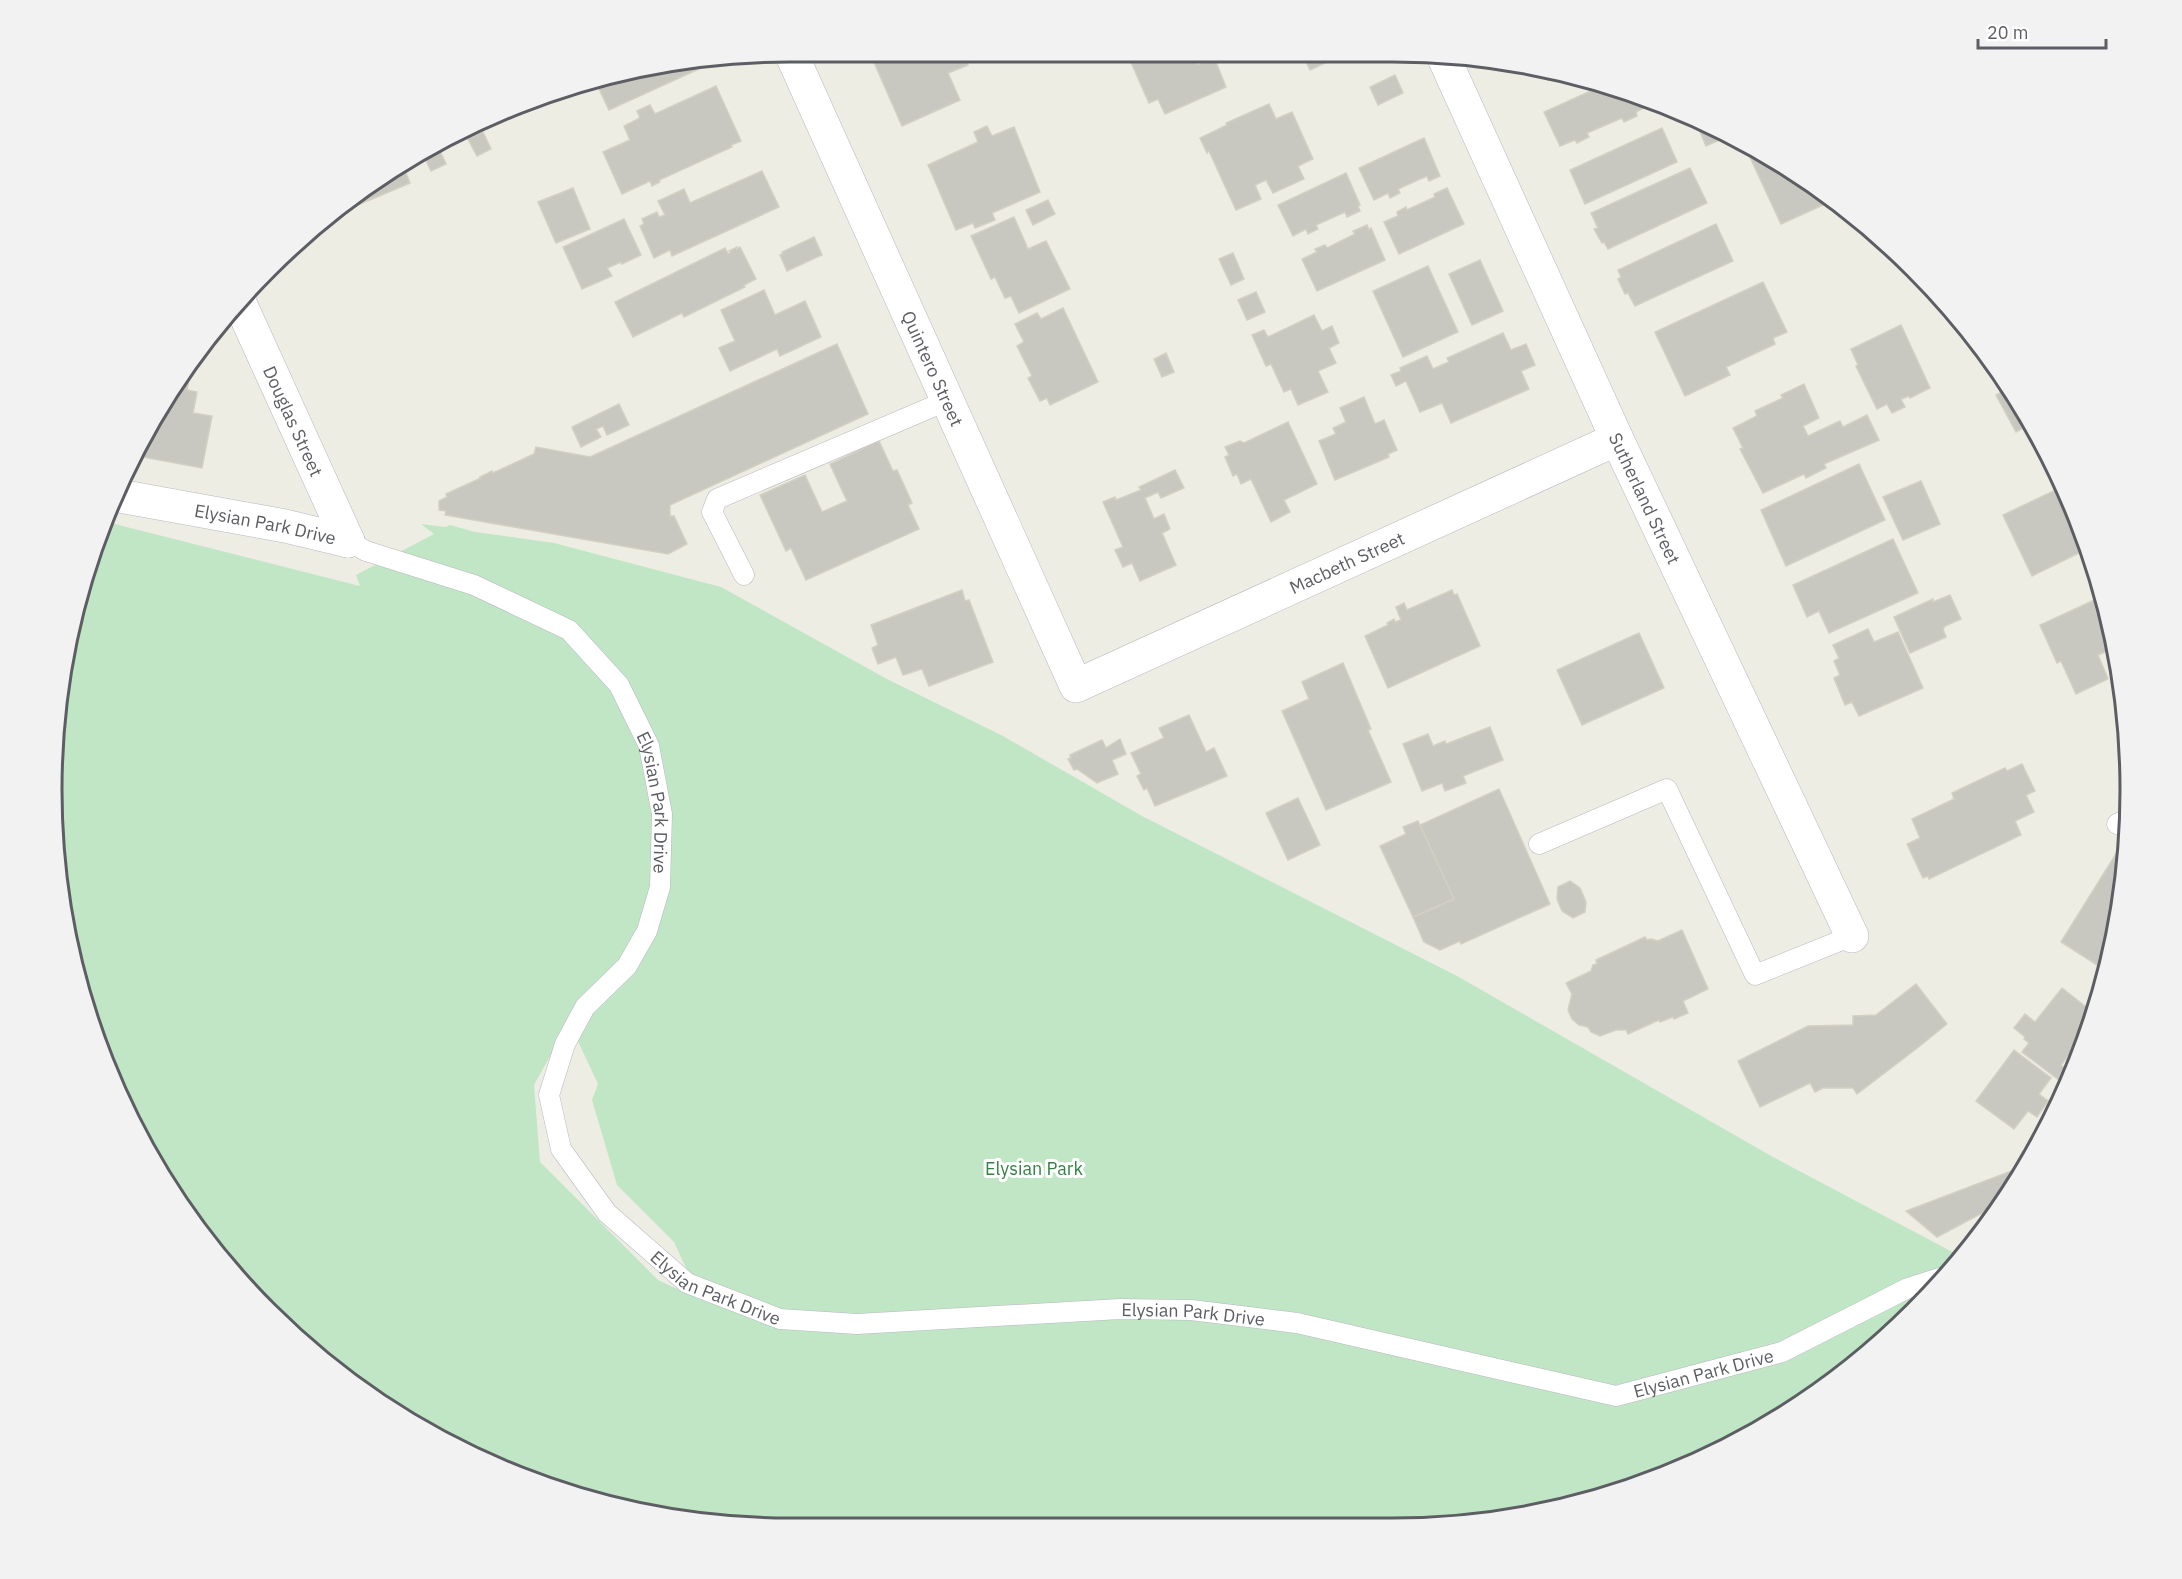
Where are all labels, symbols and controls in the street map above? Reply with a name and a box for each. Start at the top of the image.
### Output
scale bar [1978,12,2106,50]
text: 20 m [1987,21,2029,44]
street label: Quintero Street [897,307,969,430]
street label: Douglas Street [258,362,329,480]
street label: Sutherland Street [1604,429,1686,568]
street label: Elysian Park Drive [193,498,339,549]
street label: Macbeth Street [1286,526,1408,599]
street label: Elysian Park Drive [632,727,674,874]
park label: Elysian Park [985,1157,1083,1180]
street label: Elysian Park Drive [646,1245,784,1330]
street label: Elysian Park Drive [1121,1298,1266,1330]
street label: Elysian Park Drive [1631,1343,1776,1402]

